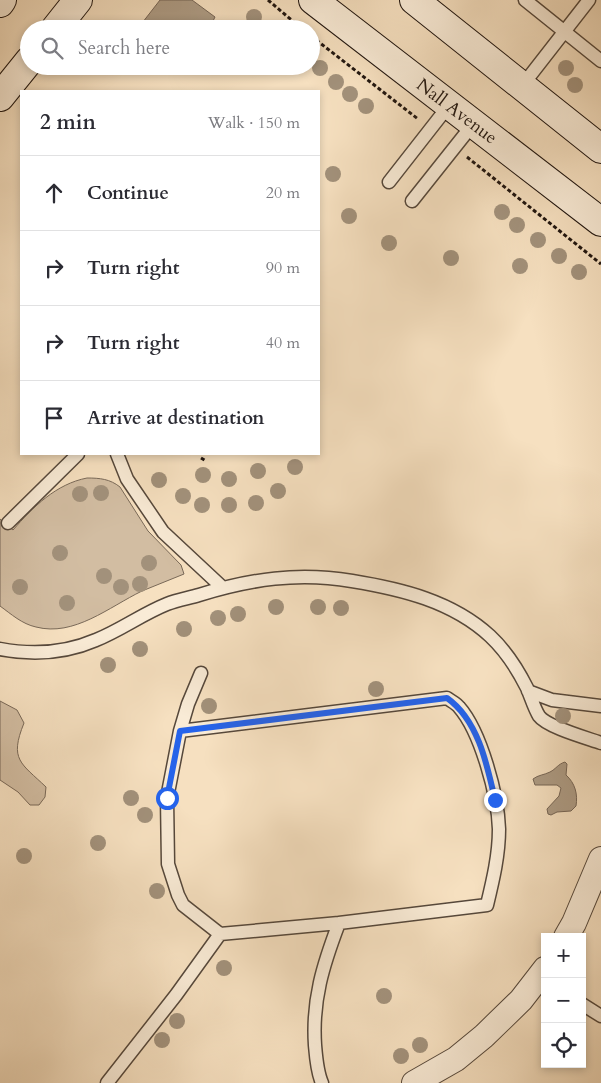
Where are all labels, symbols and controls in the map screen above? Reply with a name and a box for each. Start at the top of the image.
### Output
search box [20,20,320,75]
icon: search [38,34,66,62]
text: Search here [78,35,170,61]
street label: Nall Avenue [411,73,502,150]
text: 2 min [40,108,96,137]
text: Walk · 150 m [208,112,300,134]
icon: ahead [40,179,68,207]
text: Continue [87,180,169,206]
text: 20 m [266,182,300,204]
icon: right [40,254,68,282]
text: Turn right [87,255,179,281]
text: 90 m [266,257,300,279]
icon: right [40,329,68,357]
text: Turn right [87,330,179,356]
text: 40 m [266,332,300,354]
icon: arrive [40,404,68,432]
text: Arrive at destination [87,405,264,431]
route start [156,787,179,810]
route end [484,789,507,812]
map controls [541,933,586,1068]
button: + [541,933,586,978]
button: − [541,978,586,1023]
button: locate [541,1023,586,1068]

